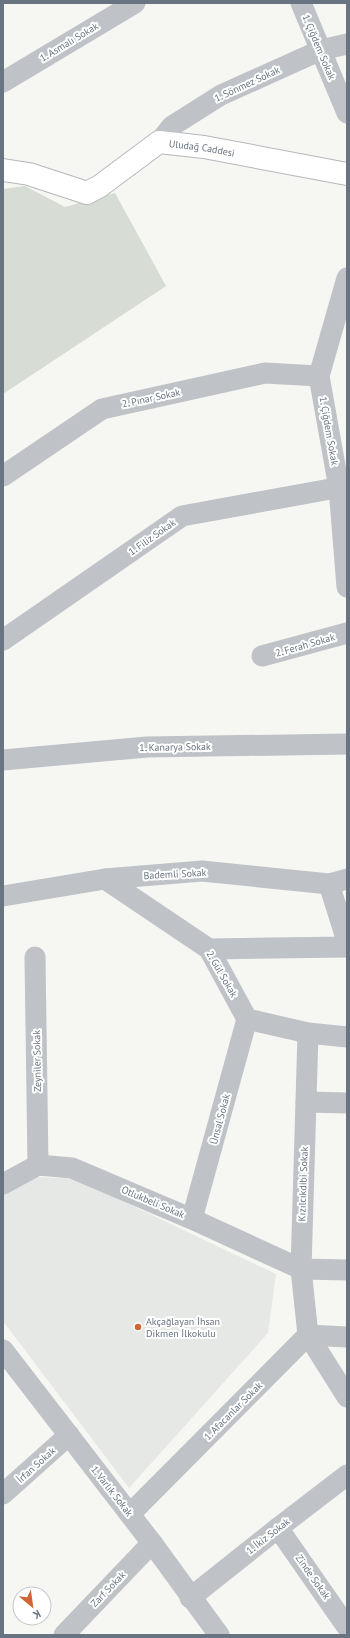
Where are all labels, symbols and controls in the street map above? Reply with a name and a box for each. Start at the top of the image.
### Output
street label: 1. Çiğdem Sokak [299,12,339,82]
street label: 1. Asmalı Sokak [37,19,101,65]
street label: 1. Sönmez Sokak [212,63,282,105]
street label: Uludağ Caddesi [168,137,236,159]
street label: 2. Pınar Sokak [121,385,182,411]
street label: 1. Çiğdem Sokak [317,396,341,467]
street label: 1. Filiz Sokak [126,516,178,558]
street label: 2. Ferah Sokak [274,630,337,660]
street label: 1. Kanarya Sokak [139,740,211,754]
street label: Bademli Sokak [143,866,207,882]
street label: 2. Gül Sokak [203,948,241,1000]
street label: Zeyniler Sokak [30,1030,44,1092]
street label: Ünsal Sokak [207,1092,233,1146]
street label: Kızılcıkdibi Sokak [295,1146,311,1222]
street label: Otlukbeli Sokak [119,1183,187,1221]
place label: Akçağlayan İhsan Dikmen İlkokulu [146,1315,220,1340]
marker: Akçağlayan İhsan Dikmen İlkokulu [133,1322,143,1332]
street label: 1. Afacanlar Sokak [201,1379,265,1443]
street label: İrfan Sokak [14,1444,58,1486]
street label: 1. Varlık Sokak [88,1463,136,1519]
street label: 1. İkiz Sokak [244,1515,293,1557]
street label: Zinde Sokak [293,1552,333,1602]
street label: Zarf Sokak [88,1568,128,1610]
north arrow [12,1586,52,1626]
text: K [30,1607,43,1623]

